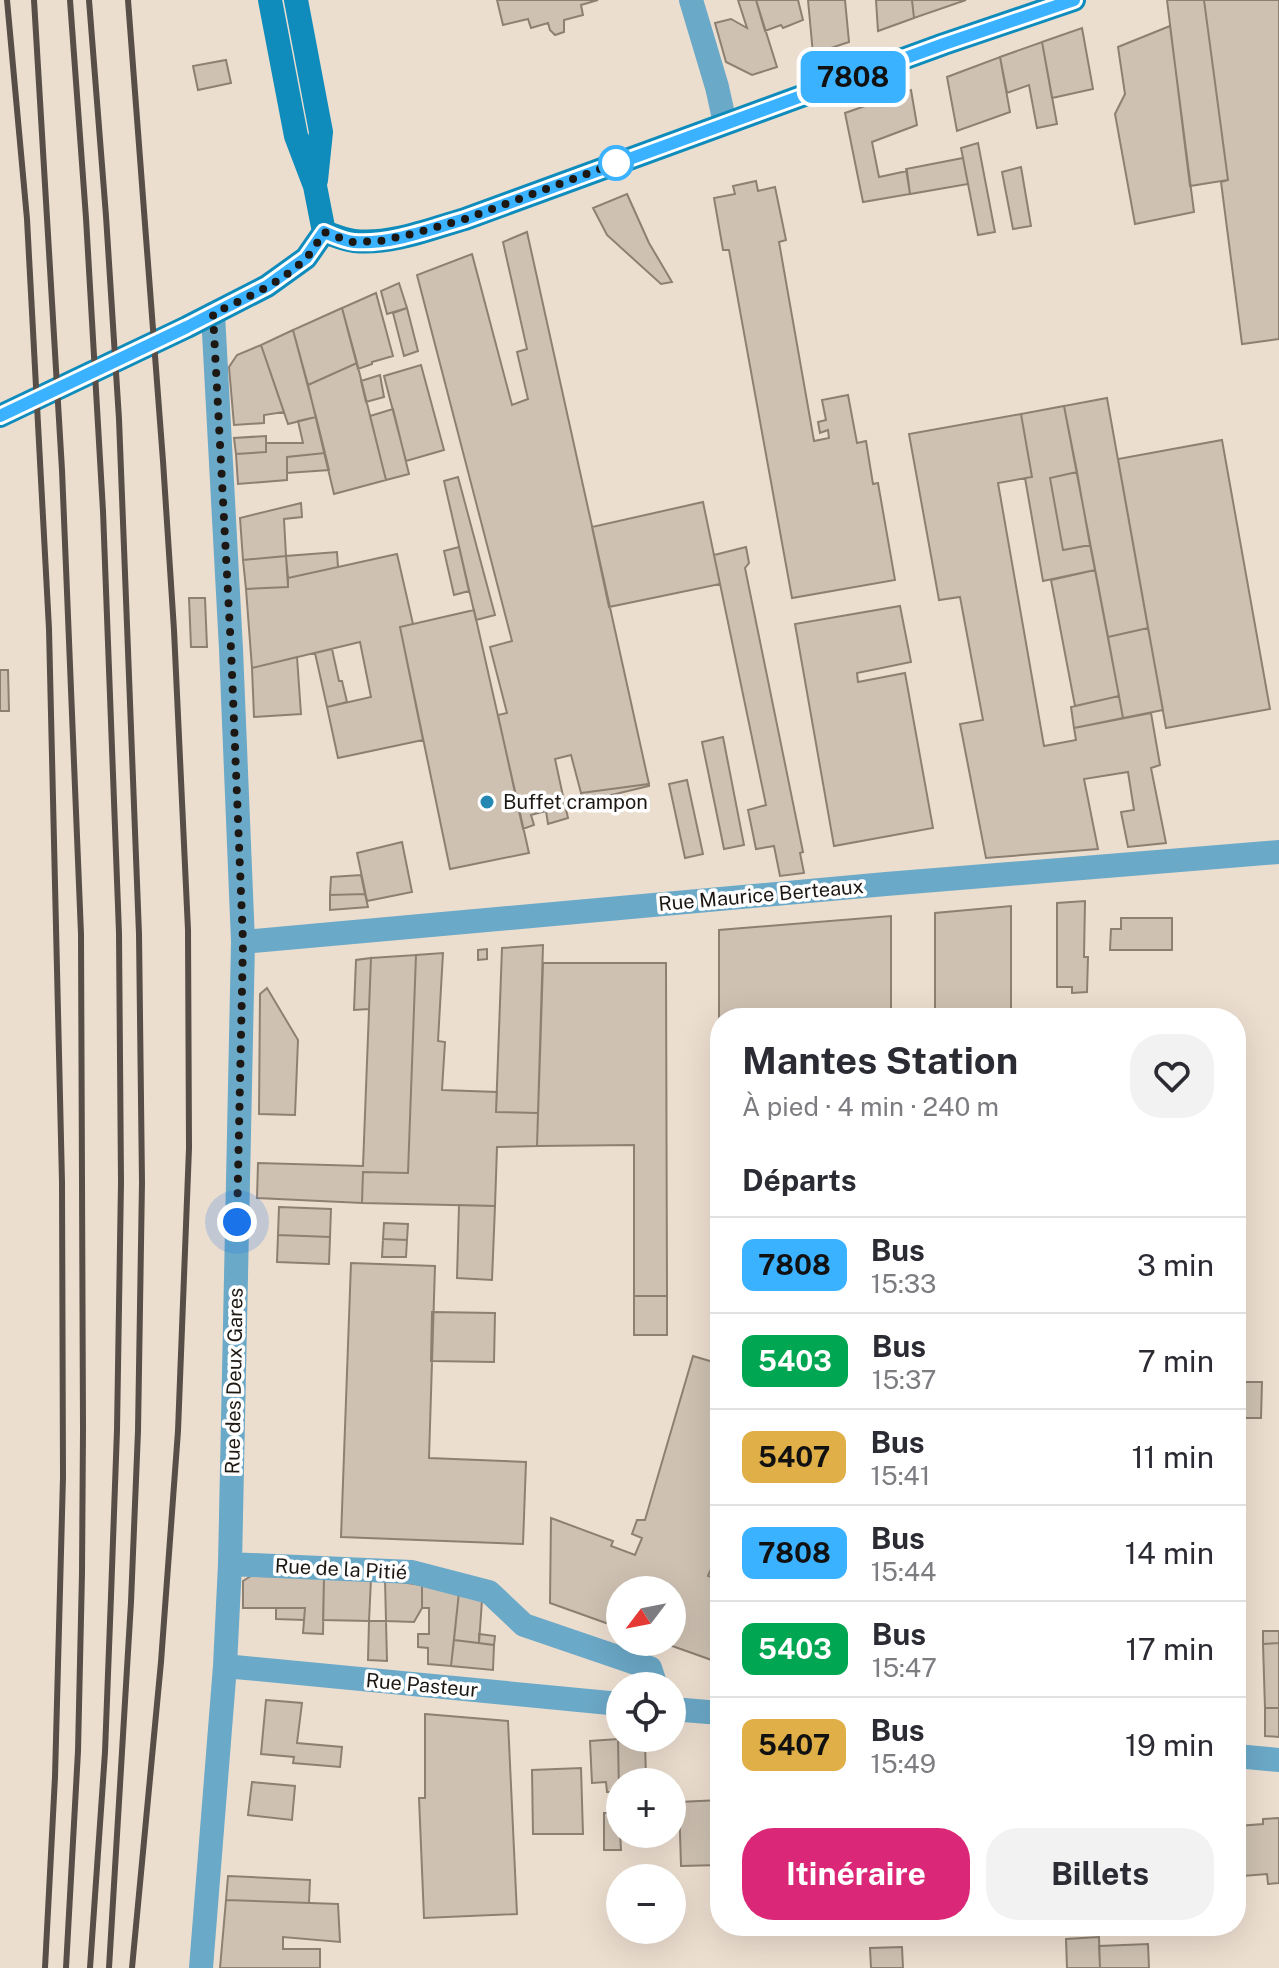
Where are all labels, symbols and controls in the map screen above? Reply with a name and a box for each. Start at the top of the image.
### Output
line badge: 7808 [797,51,909,103]
text: 7808 [817,60,889,93]
unlabelled marker [599,146,633,180]
place label: Buffet crampon [503,790,648,814]
marker: Buffet crampon [478,793,496,811]
street label: Rue Maurice Berteaux [657,874,865,916]
button: heart [1130,1034,1214,1118]
text: Mantes Station [742,1038,1018,1083]
text: À pied · 4 min · 240 m [742,1091,999,1122]
text: Départs [742,1162,856,1198]
your location [217,1202,257,1242]
text: Bus [871,1232,925,1268]
text: 3 min [1137,1247,1214,1283]
text: 7808 [758,1248,831,1281]
text: 15:33 [871,1268,936,1299]
street label: Rue des Deux Gares [220,1288,248,1474]
text: Bus [872,1328,926,1364]
text: 7 min [1138,1343,1214,1379]
text: 5403 [758,1344,832,1377]
text: 15:37 [872,1364,936,1395]
text: Bus [870,1424,925,1460]
text: 11 min [1131,1439,1214,1475]
text: 5407 [758,1440,830,1473]
text: 15:41 [870,1460,930,1491]
text: Bus [871,1520,925,1556]
text: 14 min [1125,1535,1214,1571]
text: 7808 [758,1536,831,1569]
street label: Rue de la Pitié [274,1554,408,1584]
text: 15:44 [871,1556,936,1587]
north arrow [606,1576,686,1656]
map controls [606,1576,686,1944]
text: Bus [872,1616,926,1652]
text: 17 min [1126,1631,1214,1667]
text: 5403 [758,1632,832,1665]
text: 15:47 [872,1652,937,1683]
street label: Rue Pasteur [365,1668,479,1702]
button: locate [606,1672,686,1752]
text: Bus [870,1712,925,1748]
text: 19 min [1125,1727,1214,1763]
text: 5407 [758,1728,830,1761]
text: 15:49 [870,1748,936,1779]
button: + [606,1768,686,1848]
button: Itinéraire [742,1828,970,1920]
button: Billets [986,1828,1214,1920]
button: − [606,1864,686,1944]

